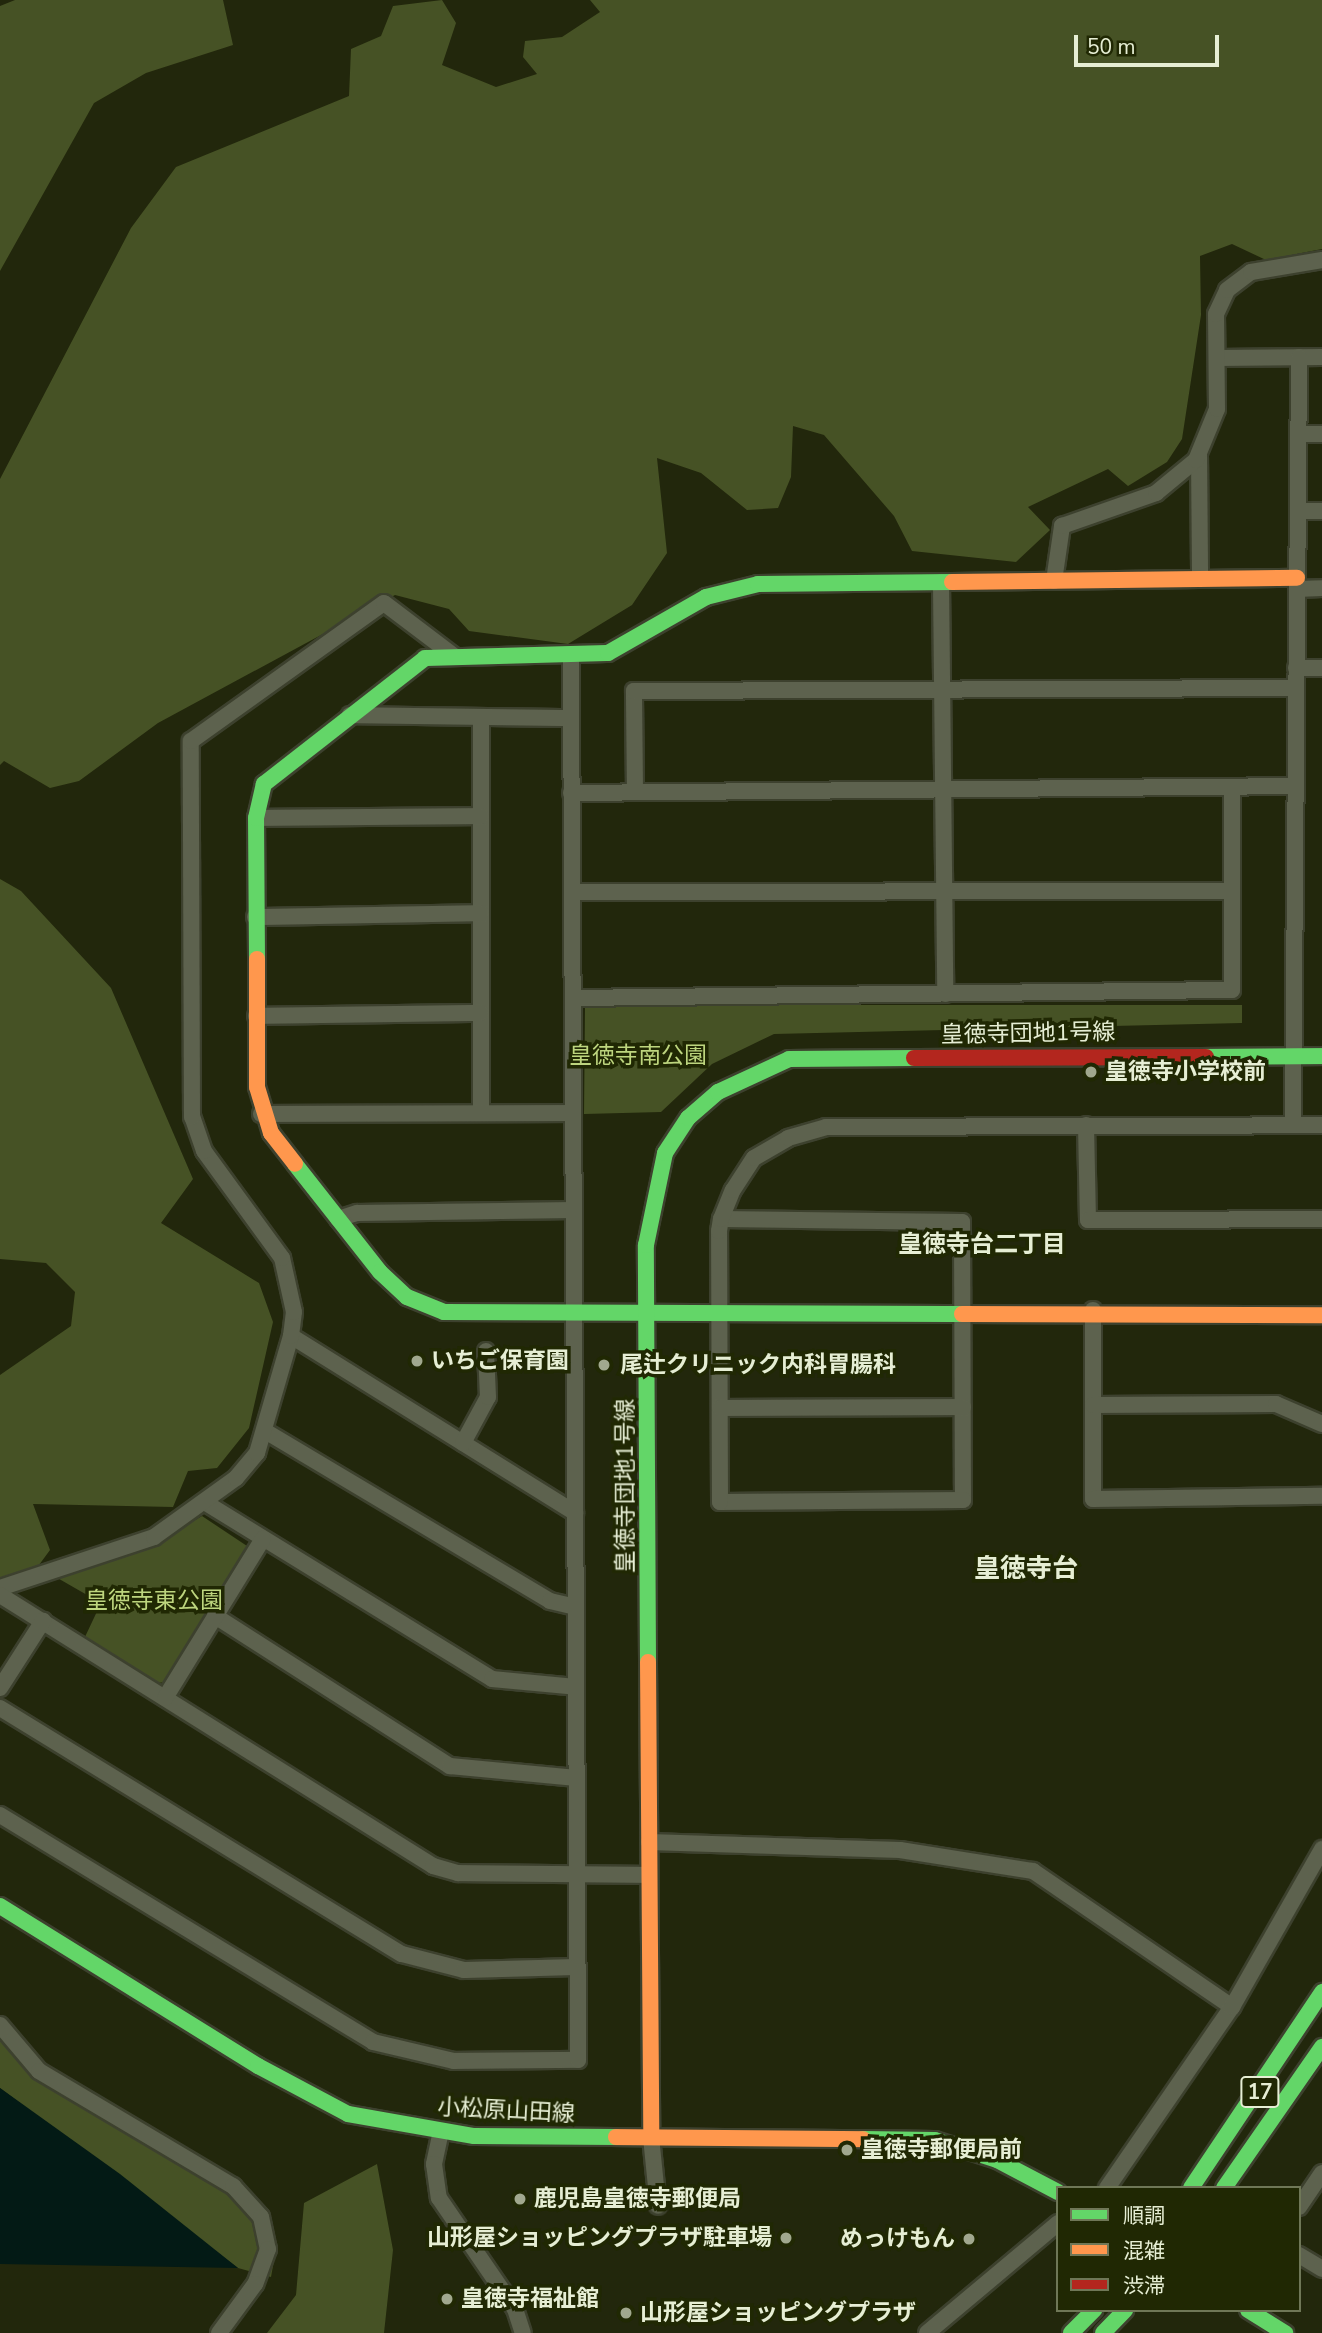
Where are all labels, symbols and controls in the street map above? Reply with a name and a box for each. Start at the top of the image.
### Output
scale bar [1077,21,1222,65]
text: 50 m [1087,33,1136,61]
street label: 皇徳寺団地1号線 [940,1019,1116,1049]
park label: 皇徳寺南公園 [569,1042,707,1070]
place label: 皇徳寺小学校前 [1105,1058,1266,1086]
marker: 皇徳寺小学校前 [1083,1064,1099,1080]
district label: 皇徳寺台二丁目 [898,1231,1066,1259]
place label: いちご保育園 [431,1347,569,1375]
place label: 尾辻クリニック内科胃腸科 [620,1351,896,1379]
marker: いちご保育園 [409,1353,425,1369]
marker: 尾辻クリニック内科胃腸科 [594,1355,614,1375]
street label: 皇徳寺団地1号線 [612,1399,640,1573]
district label: 皇徳寺台 [974,1553,1078,1585]
park label: 皇徳寺東公園 [85,1587,223,1615]
road number: 17 [1239,2074,1281,2110]
street label: 小松原山田線 [436,2094,576,2128]
place label: 皇徳寺郵便局前 [861,2136,1022,2164]
marker: 皇徳寺郵便局前 [839,2142,855,2158]
place label: 鹿児島皇徳寺郵便局 [534,2185,741,2213]
legend [1056,2186,1301,2312]
marker: 鹿児島皇徳寺郵便局 [512,2191,528,2207]
text: 順調 [1123,2202,1165,2230]
place label: 山形屋ショッピングプラザ駐車場 [427,2224,772,2252]
place label: めっけもん [840,2225,955,2253]
marker: 山形屋ショッピングプラザ駐車場 [778,2230,794,2246]
marker: めっけもん [961,2231,977,2247]
text: 混雑 [1123,2237,1165,2265]
text: 渋滞 [1123,2272,1165,2300]
place label: 皇徳寺福祉館 [461,2285,599,2313]
marker: 皇徳寺福祉館 [439,2291,455,2307]
place label: 山形屋ショッピングプラザ [640,2299,916,2327]
marker: 山形屋ショッピングプラザ [618,2305,634,2321]

